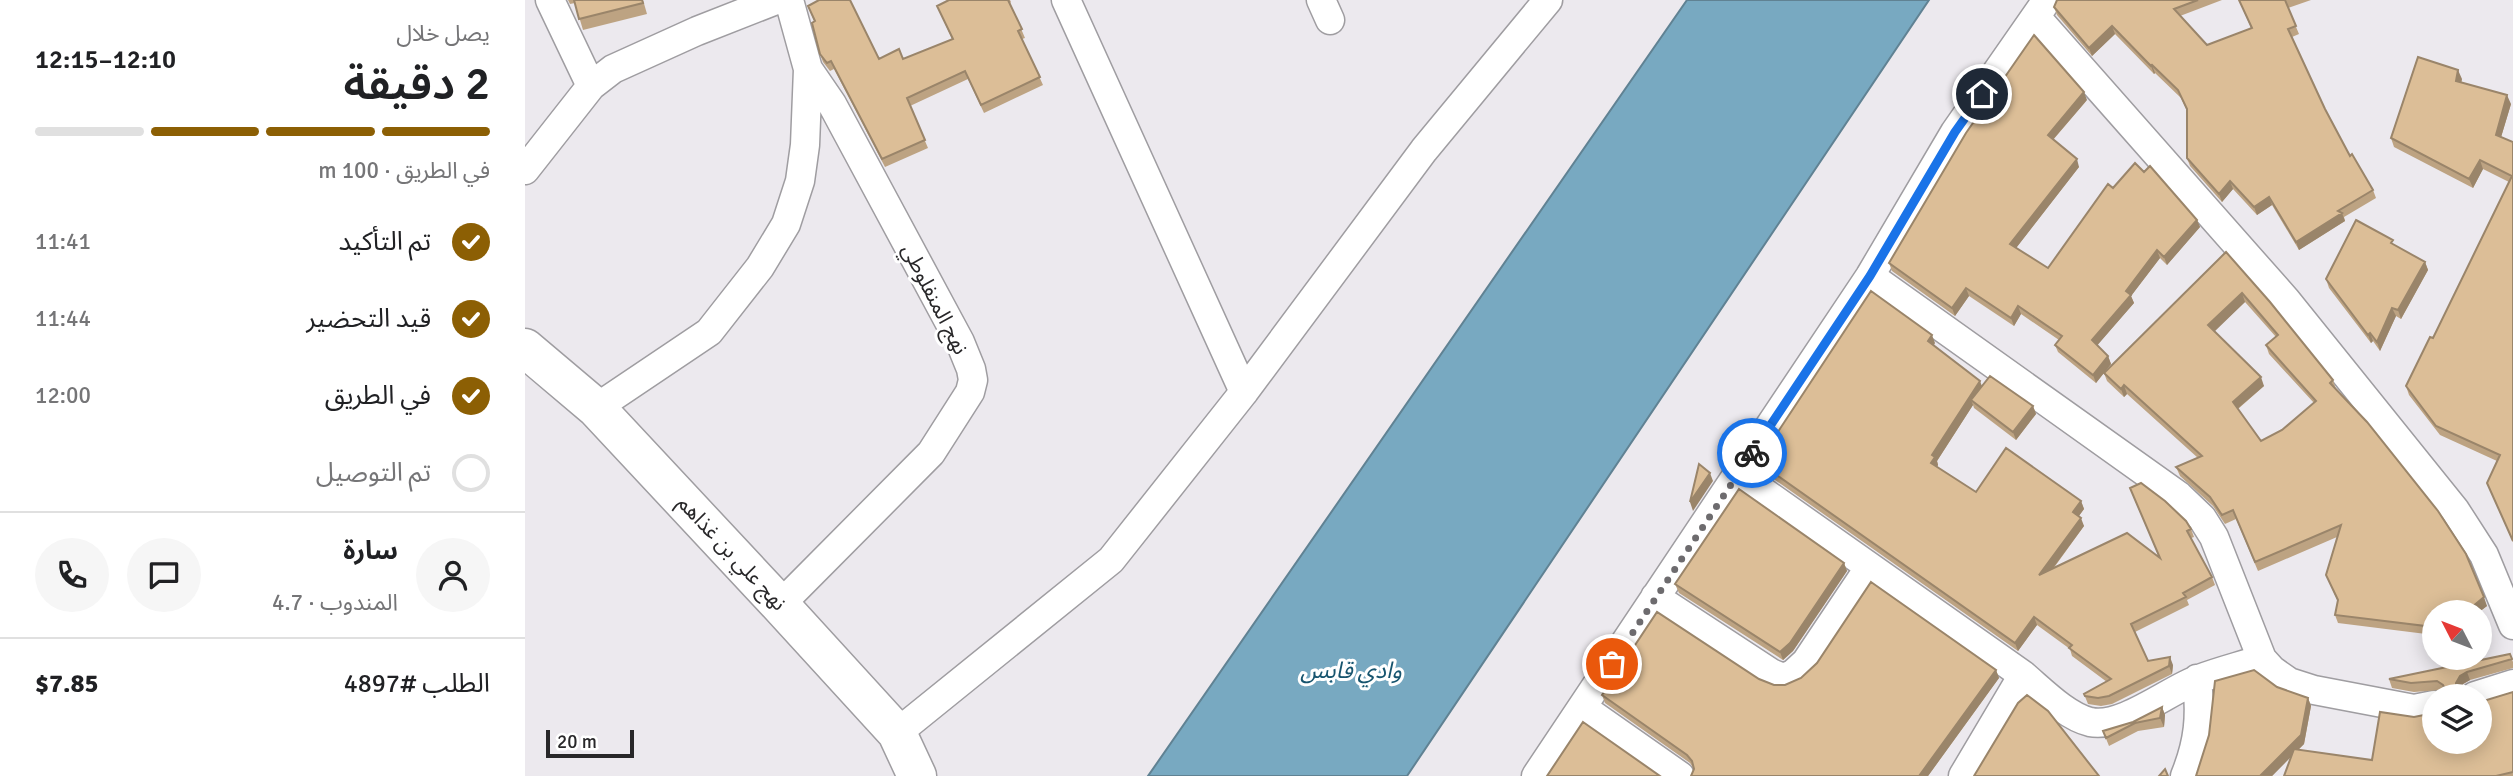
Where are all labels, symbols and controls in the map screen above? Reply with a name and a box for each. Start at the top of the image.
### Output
text: يصل خلال [396,19,490,48]
text: 12:10–12:15 [35,44,176,76]
text: 2 دقيقة [343,56,490,112]
pin [1952,64,2012,124]
icon: home [1963,75,2001,113]
text: في الطريق · 100 m [318,156,490,185]
icon: check [452,223,490,261]
text: تم التأكيد [338,226,431,258]
text: 11:41 [35,227,91,256]
street label: نهج المنفلوطي [893,239,974,360]
icon: check [452,300,490,338]
text: قيد التحضير [306,303,431,335]
text: 11:44 [35,304,91,333]
icon: check [452,377,490,415]
text: في الطريق [325,380,431,412]
text: 12:00 [35,381,91,410]
courier [1717,418,1787,488]
icon: bike [1733,434,1771,472]
text: تم التوصيل [316,457,431,489]
street label: نهج علي بن غذاهم [670,490,792,618]
text: سارة [343,535,398,567]
button: phone [35,538,109,612]
button: chat [127,538,201,612]
button: person [416,538,490,612]
text: المندوب · 4.7 [272,588,398,617]
north arrow [2422,600,2492,670]
map controls [2422,600,2492,754]
pin [1582,634,1642,694]
icon: bag [1593,645,1631,683]
water label: وادي قابس [1300,656,1402,688]
text: $7.85 [35,668,99,700]
text: الطلب #4897 [344,668,490,700]
button: layers [2422,684,2492,754]
scale bar [546,727,633,759]
text: 20 m [557,730,597,754]

